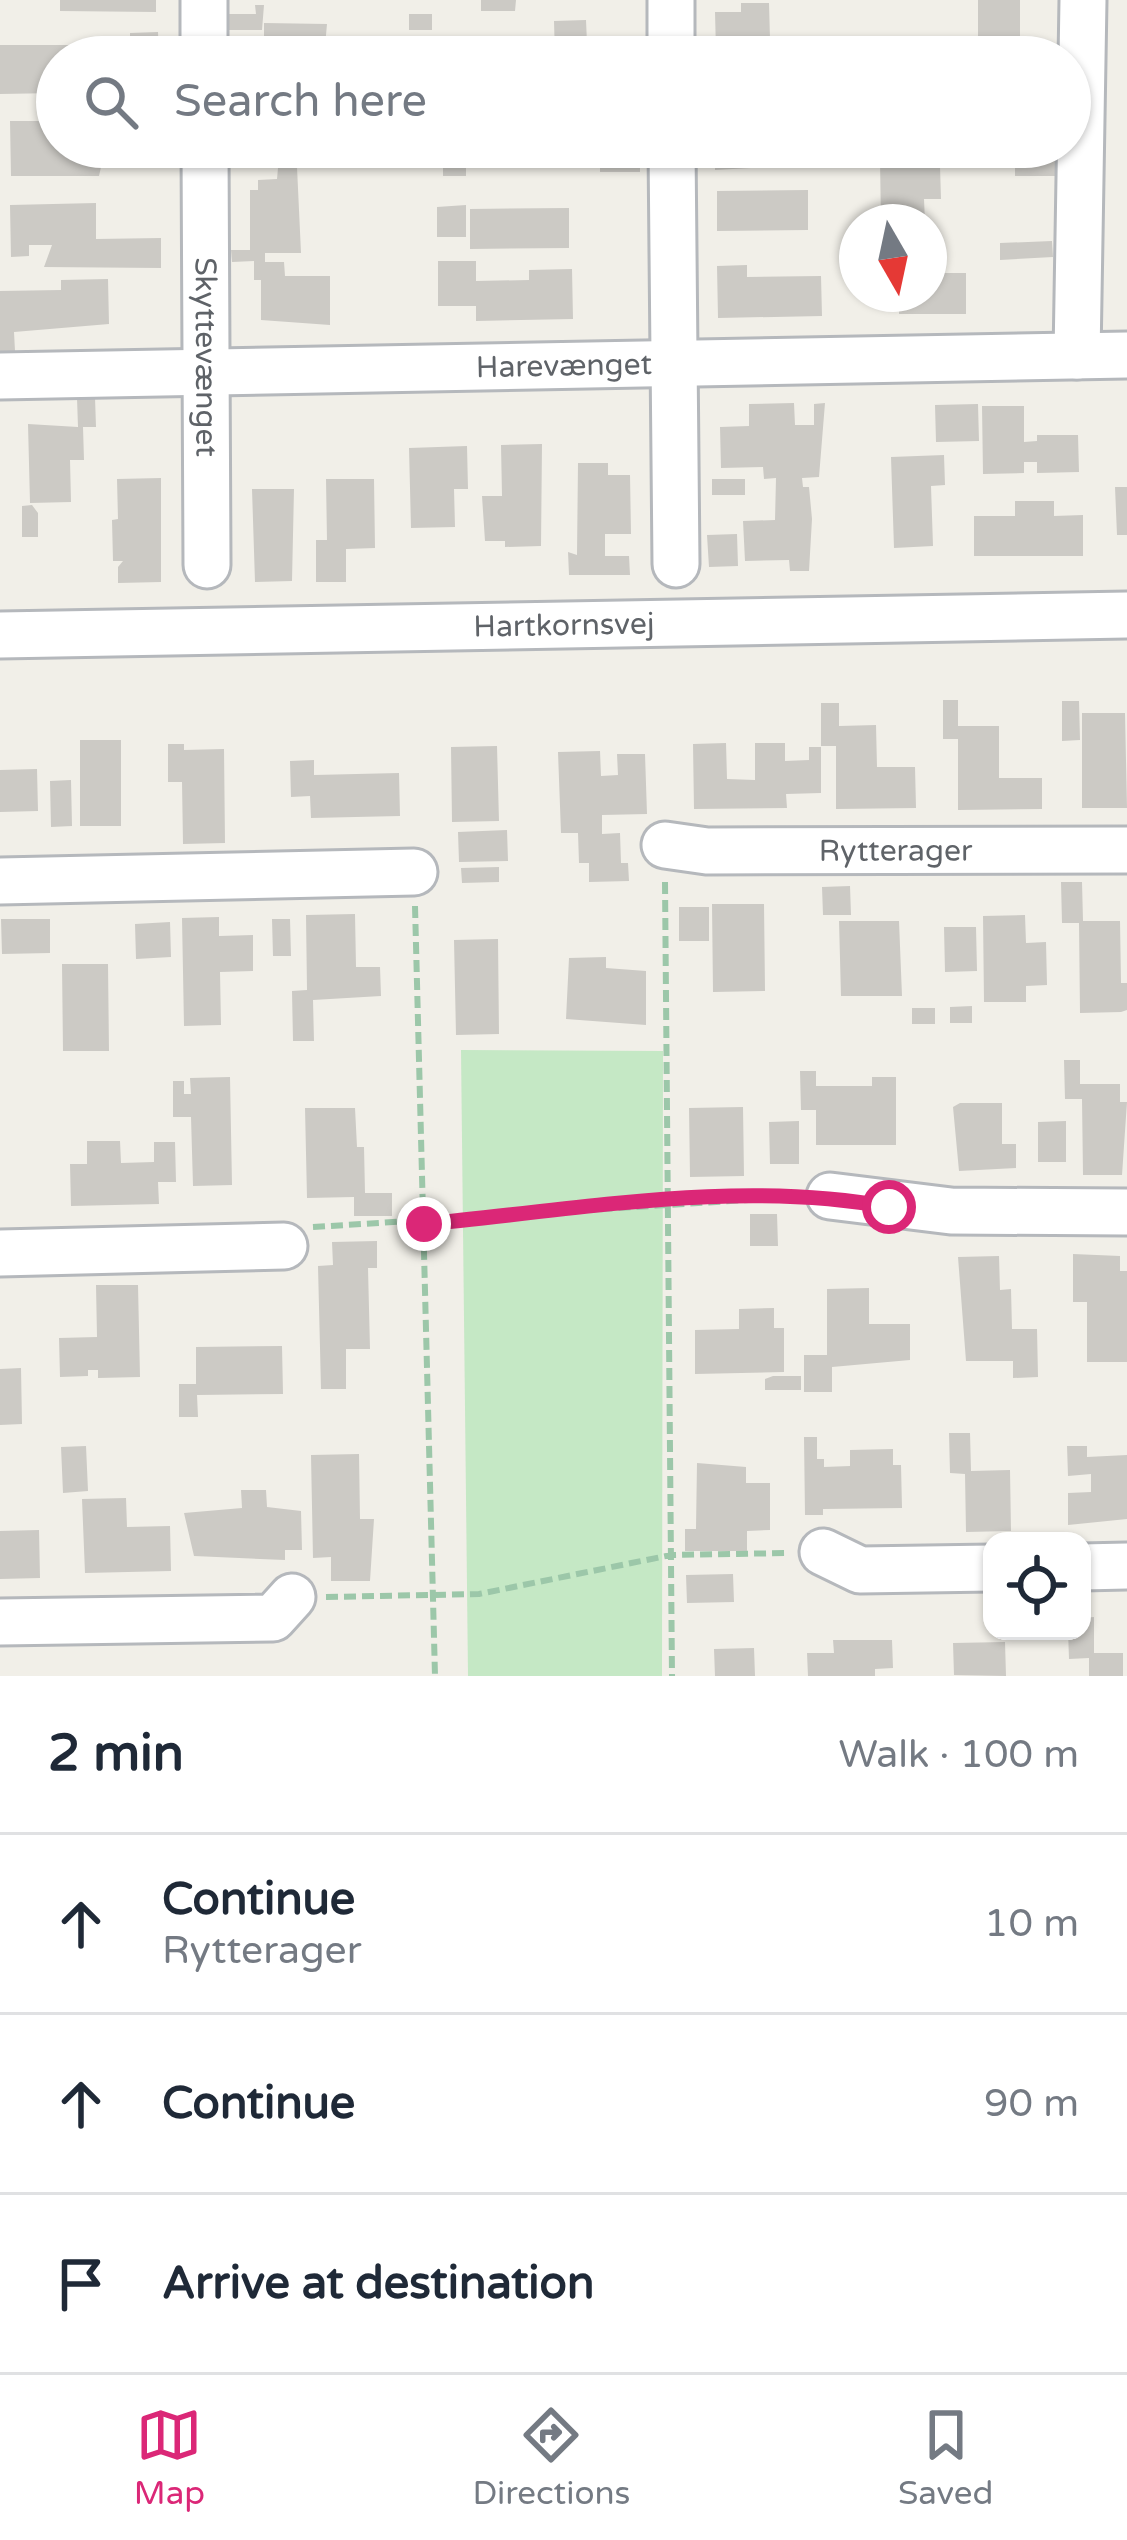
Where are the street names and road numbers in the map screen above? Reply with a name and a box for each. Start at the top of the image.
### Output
street label: Skyttevænget [187,257,225,457]
street label: Harevænget [475,345,652,386]
street label: Hartkornsvej [473,605,655,645]
street label: Rytterager [819,832,973,869]

